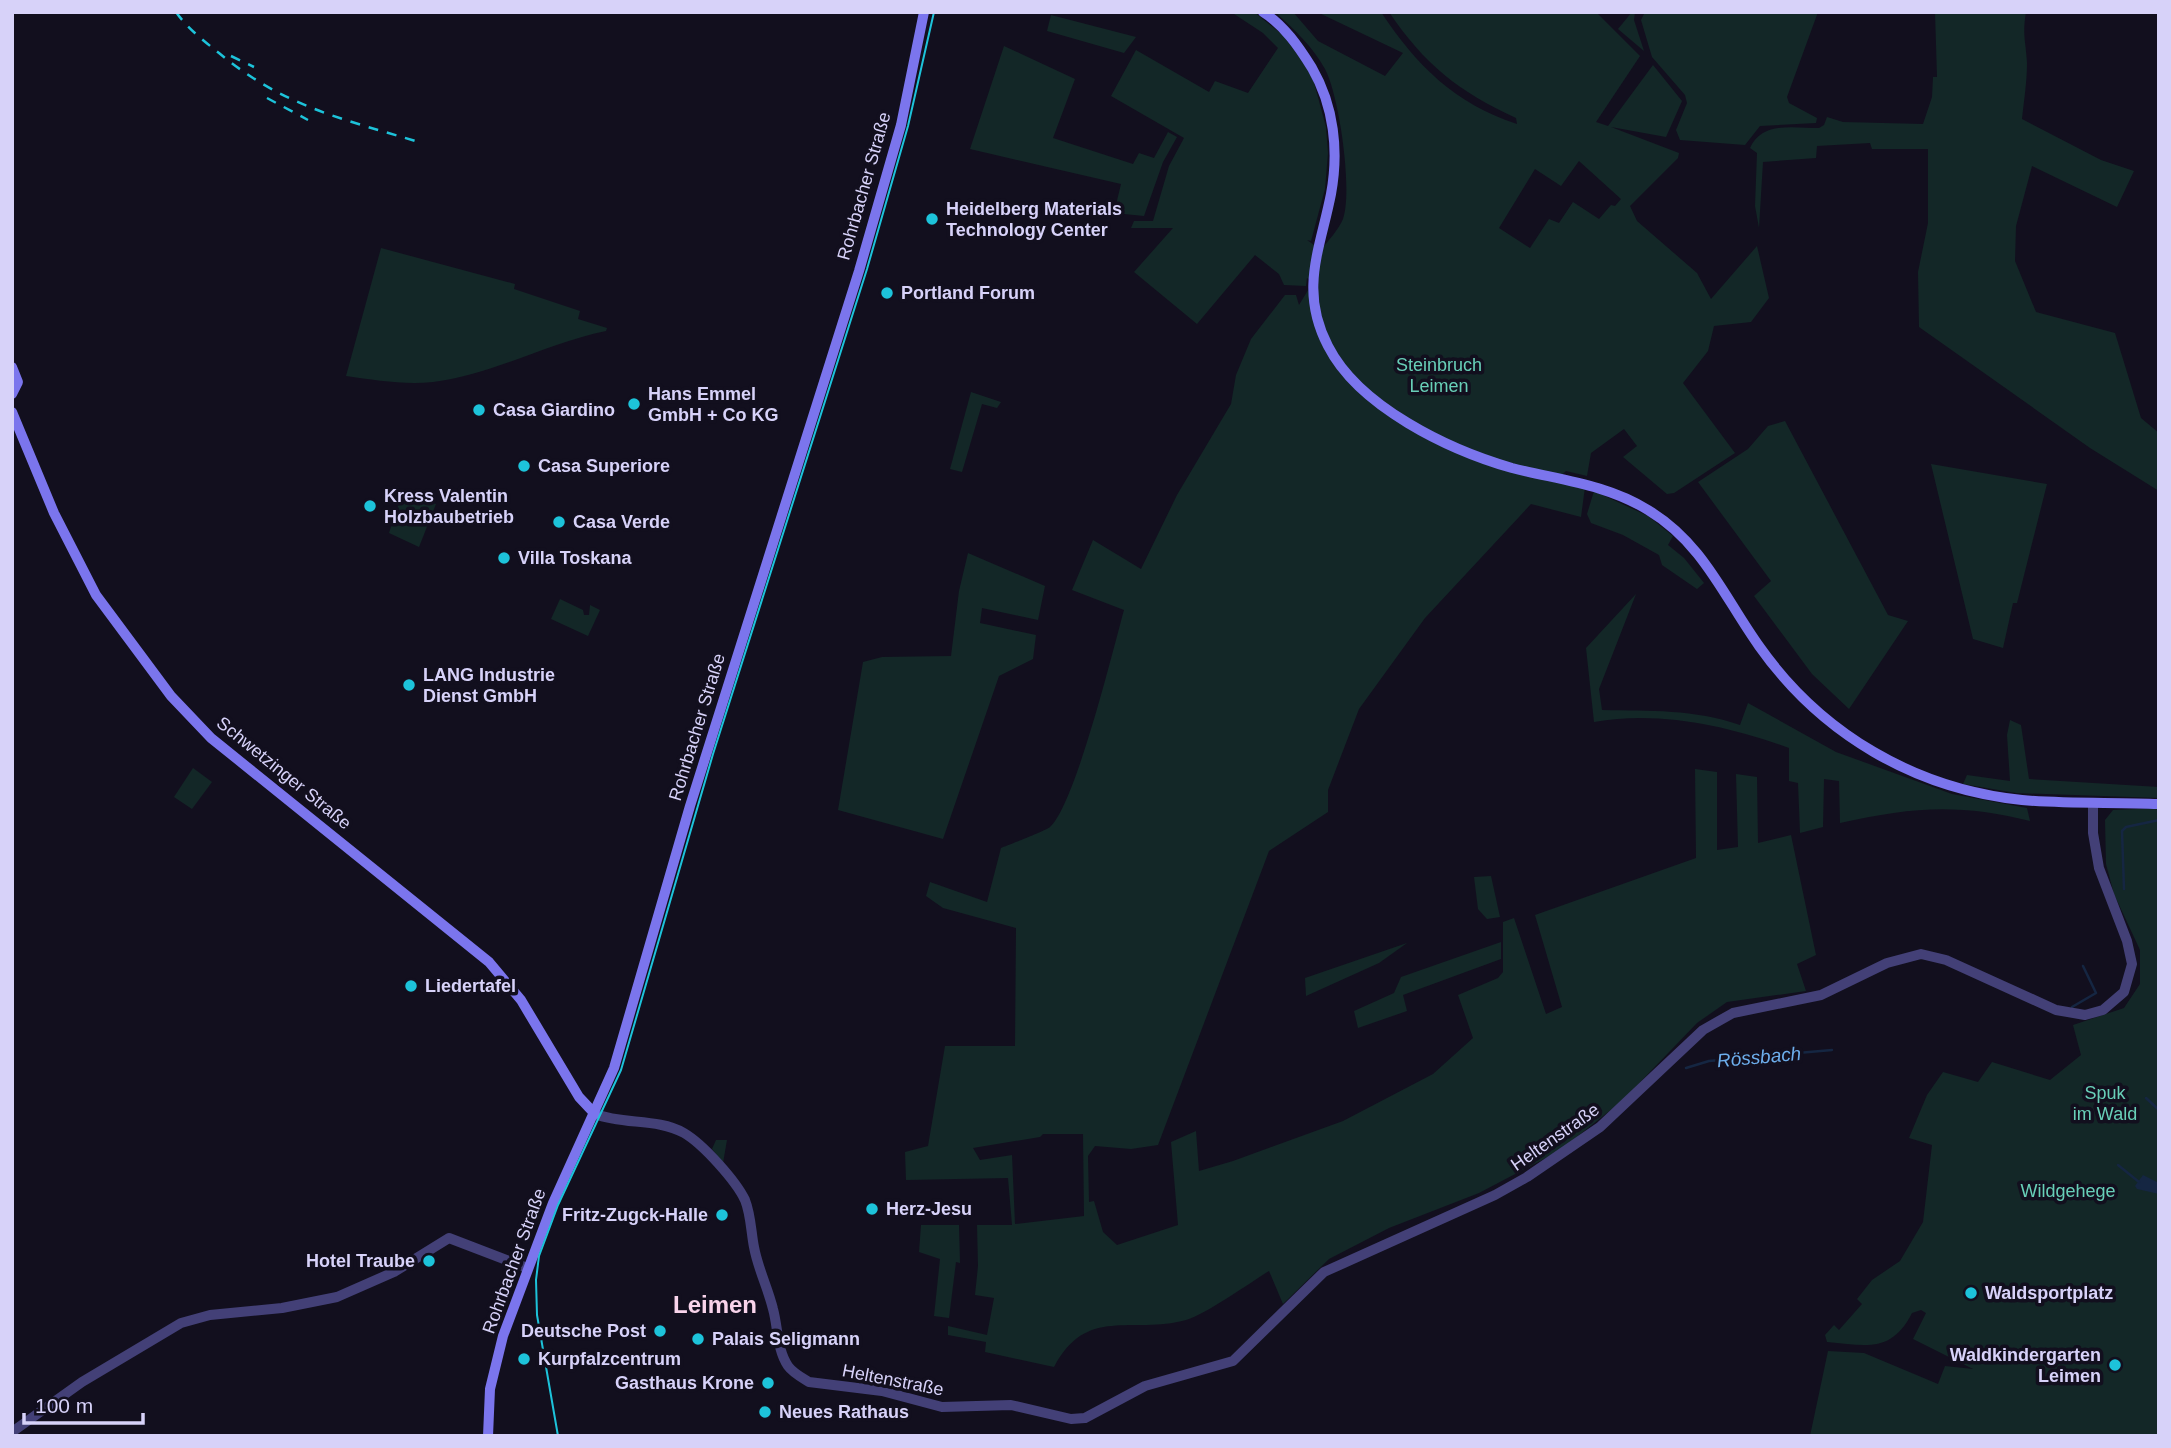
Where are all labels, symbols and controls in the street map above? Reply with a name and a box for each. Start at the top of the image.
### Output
street label: Rohrbacher Straße [833,110,895,262]
place label: Heidelberg Materials Technology Center [946,199,1122,240]
marker: Heidelberg Materials Technology Center [924,211,940,227]
place label: Portland Forum [901,283,1035,303]
marker: Portland Forum [879,285,895,301]
park label: Steinbruch Leimen [1396,355,1482,396]
place label: Hans Emmel GmbH + Co KG [648,384,779,425]
marker: Hans Emmel GmbH + Co KG [626,396,642,412]
place label: Casa Giardino [493,400,615,420]
marker: Casa Giardino [471,402,487,418]
place label: Casa Superiore [538,456,670,476]
marker: Casa Superiore [516,458,532,474]
place label: Kress Valentin Holzbaubetrieb [384,486,514,527]
marker: Kress Valentin Holzbaubetrieb [362,498,378,514]
place label: Casa Verde [573,512,670,532]
marker: Casa Verde [551,514,567,530]
place label: Villa Toskana [518,548,632,568]
marker: Villa Toskana [496,550,512,566]
street label: Rohrbacher Straße [665,651,729,803]
place label: LANG Industrie Dienst GmbH [423,665,555,706]
marker: LANG Industrie Dienst GmbH [401,677,417,693]
street label: Schwetzinger Straße [213,713,355,833]
place label: Liedertafel [425,976,516,996]
marker: Liedertafel [403,978,419,994]
water label: Rössbach [1716,1043,1802,1071]
park label: Spuk im Wald [2073,1083,2137,1124]
street label: Heltenstraße [1507,1099,1603,1175]
park label: Wildgehege [2020,1181,2116,1201]
street label: Rohrbacher Straße [478,1186,550,1336]
place label: Herz-Jesu [886,1199,972,1219]
marker: Herz-Jesu [864,1201,880,1217]
place label: Fritz-Zugck-Halle [562,1205,708,1225]
marker: Fritz-Zugck-Halle [714,1207,730,1223]
place label: Hotel Traube [306,1251,415,1271]
marker: Hotel Traube [421,1253,437,1269]
place label: Waldsportplatz [1985,1283,2113,1303]
marker: Waldsportplatz [1963,1285,1979,1301]
district label: Leimen [673,1291,757,1318]
place label: Deutsche Post [521,1321,646,1341]
marker: Deutsche Post [652,1323,668,1339]
place label: Palais Seligmann [712,1329,860,1349]
marker: Palais Seligmann [690,1331,706,1347]
place label: Waldkindergarten Leimen [1950,1345,2101,1386]
place label: Kurpfalzcentrum [538,1349,681,1369]
marker: Kurpfalzcentrum [516,1351,532,1367]
marker: Waldkindergarten Leimen [2107,1357,2123,1373]
street label: Heltenstraße [841,1360,945,1400]
place label: Gasthaus Krone [615,1373,754,1393]
marker: Gasthaus Krone [760,1375,776,1391]
scale bar [24,1382,144,1426]
text: 100 m [35,1394,93,1417]
place label: Neues Rathaus [779,1402,909,1422]
marker: Neues Rathaus [757,1404,773,1420]

